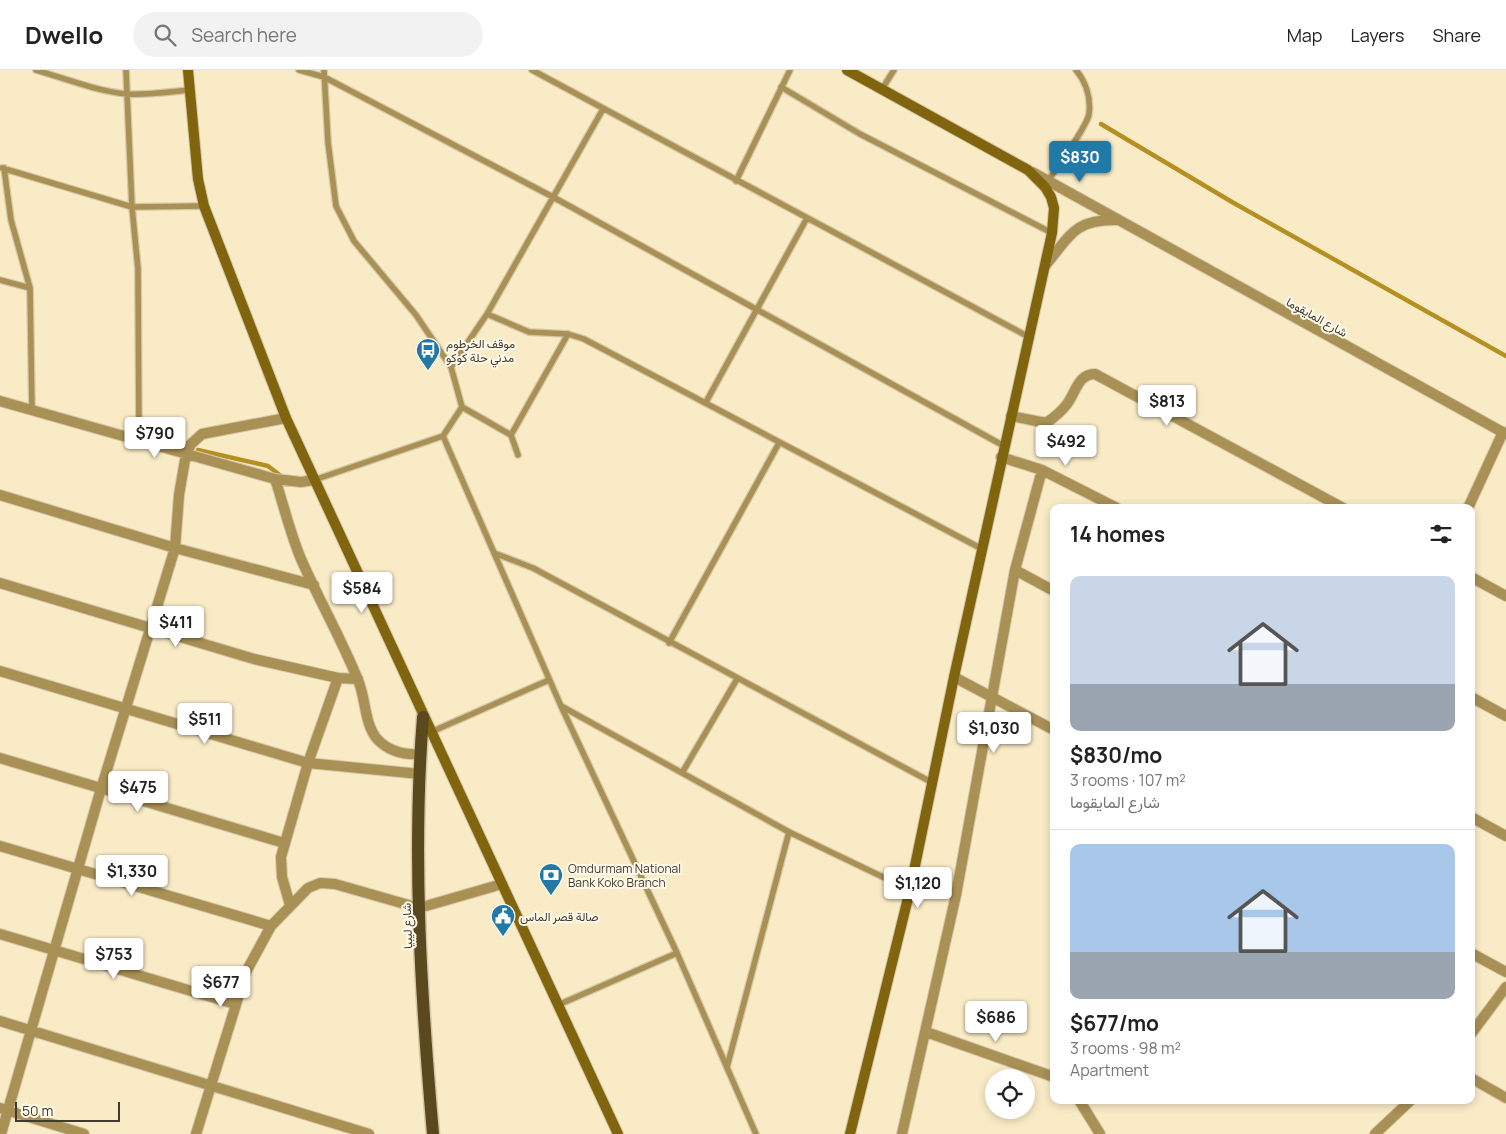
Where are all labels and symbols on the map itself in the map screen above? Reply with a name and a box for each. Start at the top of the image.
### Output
pin: $830 [1050,140,1110,183]
street label: شارع المايقوما [1283,293,1351,342]
place label: موقف الخرطوم مدني حلة كوكو [446,335,515,368]
bus stop icon: موقف الخرطوم مدني حلة كوكو [415,337,441,371]
pin: $813 [1137,384,1197,427]
pin: $790 [125,416,185,459]
pin: $492 [1036,424,1096,467]
pin: $584 [332,572,392,614]
pin: $411 [146,606,206,648]
pin: $511 [175,702,235,745]
pin: $1,030 [953,712,1035,754]
pin: $475 [108,770,168,813]
pin: $1,330 [91,854,173,897]
place label: Omdurmam National Bank Koko Branch [568,860,681,891]
bank icon: Omdurmam National Bank Koko Branch [538,862,564,896]
pin: $1,120 [877,866,959,909]
street label: شارع ليبيا [398,903,417,949]
public building icon: صالة قصر الماس [490,903,516,937]
place label: صالة قصر الماس [520,908,599,925]
pin: $753 [84,938,144,980]
pin: $677 [191,966,251,1008]
pin: $686 [966,1000,1026,1043]
scale bar [15,1099,120,1122]

